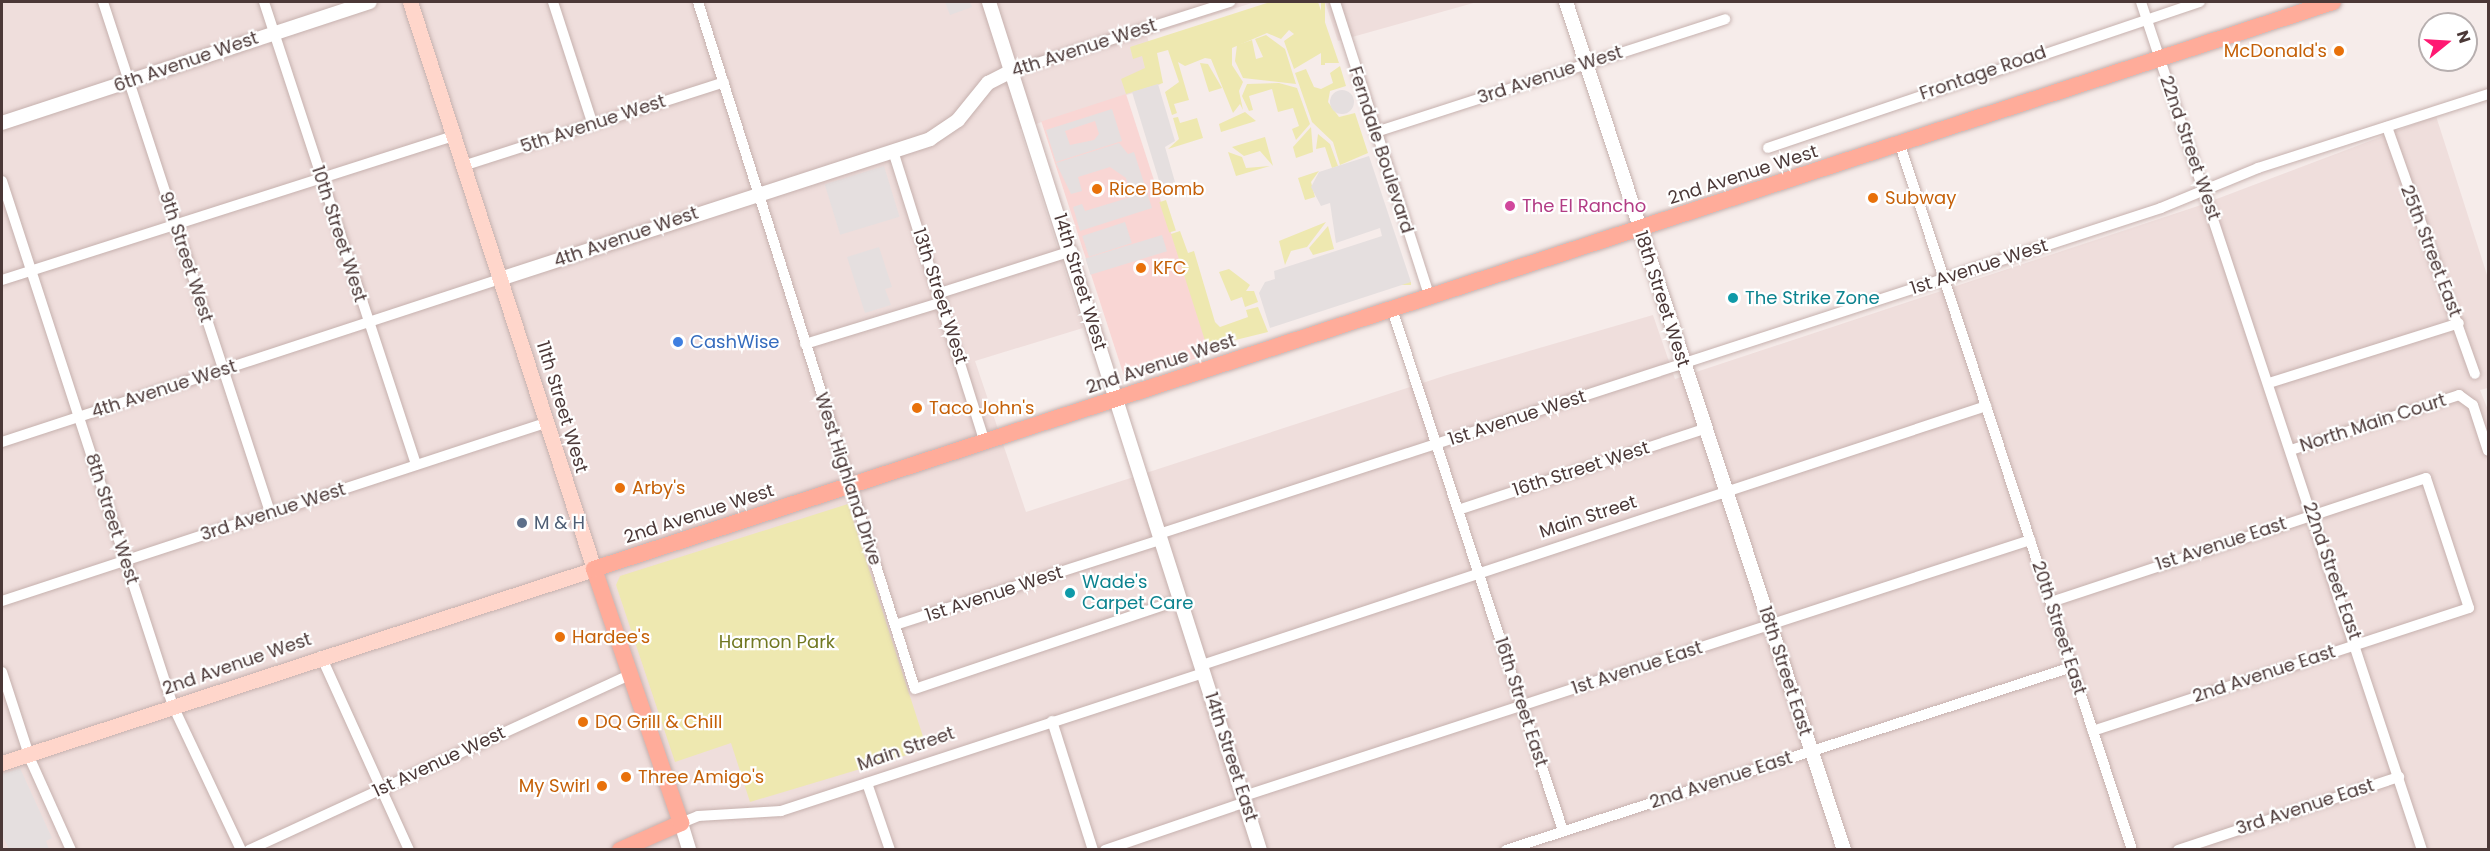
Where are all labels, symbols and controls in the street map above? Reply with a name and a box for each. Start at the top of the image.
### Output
north arrow [2418,12,2478,72]
street label: 4th Avenue West [1009,14,1159,82]
street label: 6th Avenue West [111,27,261,97]
text: N [2451,28,2476,46]
place label: McDonald's [2224,40,2327,62]
street label: 3rd Avenue West [1475,41,1625,109]
street label: Frontage Road [1917,41,2049,105]
marker: McDonald's [2332,44,2346,58]
street label: Ferndale Boulevard [1344,64,1418,236]
street label: 22nd Street West [2155,73,2225,223]
street label: 5th Avenue West [518,90,668,158]
street label: 2nd Avenue West [1666,141,1820,209]
street label: 10th Street West [307,163,371,305]
place label: Rice Bomb [1109,178,1205,200]
marker: Rice Bomb [1090,182,1104,196]
street label: 25th Street East [2396,182,2466,320]
place label: Subway [1885,187,1956,209]
street label: 9th Street West [155,189,217,325]
marker: Subway [1866,191,1880,205]
place label: The El Rancho [1522,195,1646,217]
marker: The El Rancho [1503,199,1517,213]
street label: 4th Avenue West [551,202,701,272]
street label: 14th Street West [1049,211,1111,353]
street label: 13th Street West [908,225,972,367]
street label: 18th Street West [1630,228,1694,370]
street label: 1st Avenue West [1907,235,2051,299]
place label: KFC [1153,257,1187,279]
marker: KFC [1134,261,1148,275]
place label: The Strike Zone [1745,287,1880,309]
marker: The Strike Zone [1726,291,1740,305]
street label: 2nd Avenue West [1084,330,1238,398]
place label: CashWise [690,331,780,353]
marker: CashWise [671,335,685,349]
street label: 11th Street West [532,339,592,475]
street label: 4th Avenue West [89,355,239,423]
street label: 1st Avenue West [1445,386,1589,450]
street label: North Main Court [2297,389,2449,457]
street label: West Highland Drive [810,390,886,568]
place label: Taco John's [929,397,1035,419]
marker: Taco John's [910,401,924,415]
street label: 16th Street West [1510,437,1652,501]
street label: 8th Street West [81,451,143,587]
place label: Arby's [632,477,685,499]
street label: 3rd Avenue West [198,478,348,546]
street label: 2nd Avenue West [622,480,776,548]
marker: Arby's [613,481,627,495]
street label: Main Street [1537,491,1639,543]
street label: 22nd Street East [2298,499,2366,643]
place label: M & H [534,512,585,534]
street label: 1st Avenue East [2153,513,2289,575]
marker: M & H [515,516,529,530]
street label: 20th Street East [2027,558,2091,698]
street label: 1st Avenue West [922,562,1066,626]
place label: Wade's Carpet Care [1082,572,1193,614]
marker: Wade's Carpet Care [1063,586,1077,600]
street label: 18th Street East [1754,604,1816,738]
place label: Hardee's [572,626,650,648]
street label: 2nd Avenue West [160,628,314,700]
marker: Hardee's [553,630,567,644]
park label: Harmon Park [719,631,835,653]
street label: 16th Street East [1490,635,1552,769]
street label: 1st Avenue East [1569,637,1705,699]
street label: 2nd Avenue East [2190,641,2338,707]
street label: 14th Street East [1200,690,1262,824]
place label: DQ Grill & Chill [595,711,722,733]
marker: DQ Grill & Chill [576,715,590,729]
street label: 1st Avenue West [369,722,509,802]
street label: Main Street [855,722,957,776]
street label: 2nd Avenue East [1647,747,1795,813]
place label: Three Amigo's [638,766,764,788]
marker: Three Amigo's [619,770,633,784]
street label: 3rd Avenue East [2233,774,2377,840]
place label: My Swirl [519,775,590,797]
marker: My Swirl [595,779,609,793]

